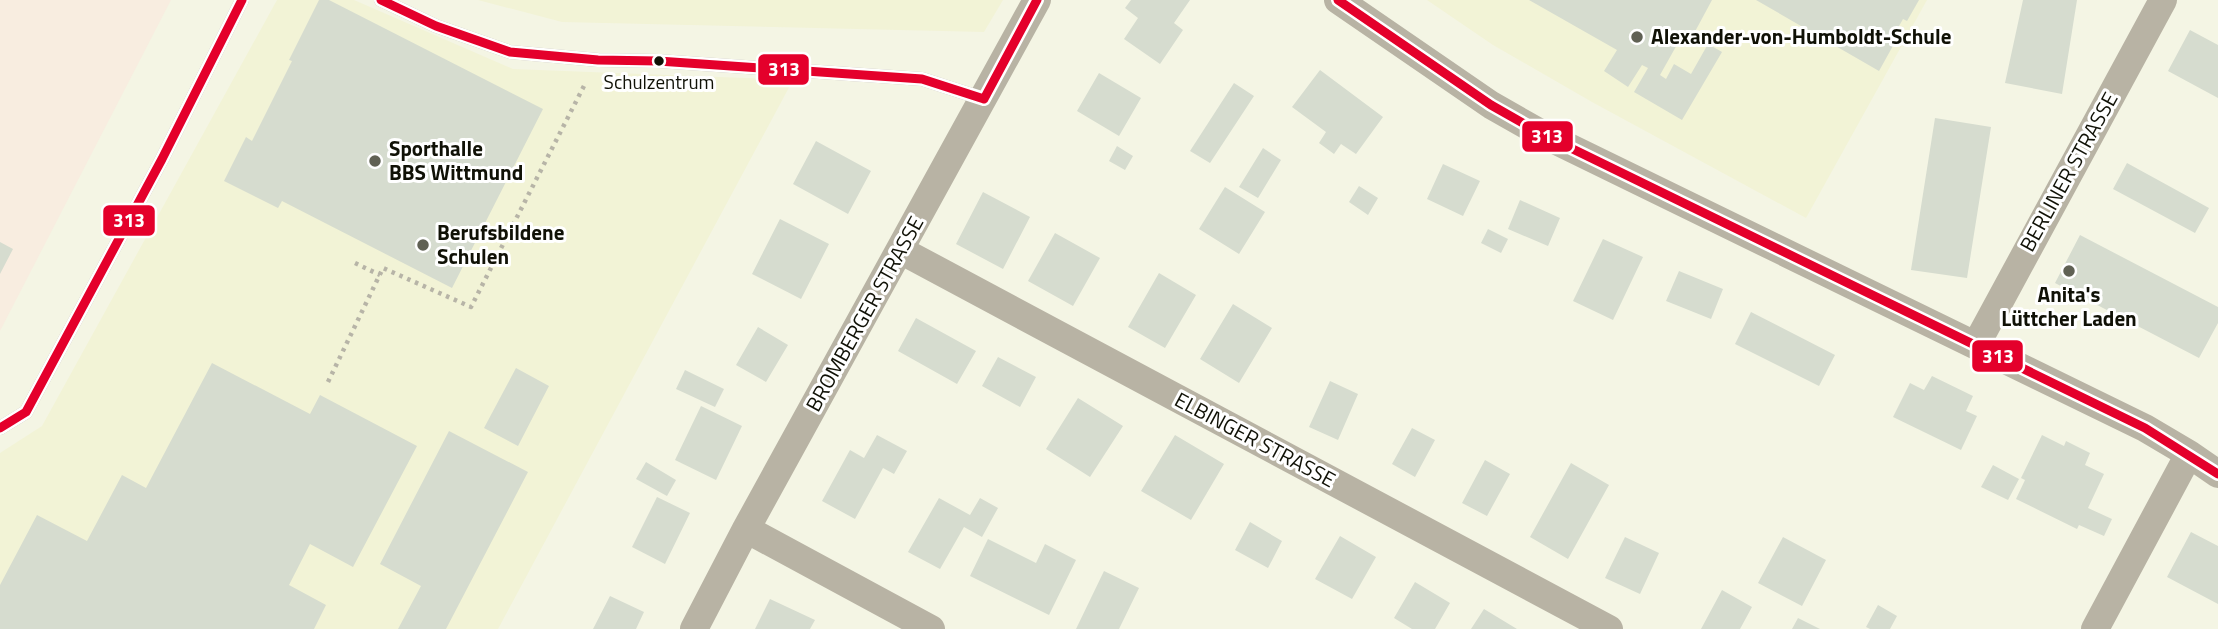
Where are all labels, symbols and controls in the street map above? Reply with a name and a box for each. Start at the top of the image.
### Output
place label: Alexander-von-Humboldt-Schule [1651,20,1951,52]
marker: Alexander-von-Humboldt-Schule [1629,29,1645,45]
line badge: 313 [757,53,810,86]
marker: Schulzentrum [652,54,666,68]
text: 313 [768,54,800,83]
place label: Schulzentrum [604,67,714,96]
street label: BERLINER STRASSE [2011,86,2125,257]
line badge: 313 [1521,120,1574,153]
text: 313 [1531,121,1563,150]
place label: Sporthalle BBS Wittmund [389,132,523,188]
marker: Sporthalle BBS Wittmund [367,153,383,169]
line badge: 313 [102,204,156,237]
text: 313 [113,205,145,234]
street label: BROMBERGER STRASSE [797,210,931,417]
place label: Berufsbildene Schulen [437,216,564,272]
marker: Berufsbildene Schulen [415,237,431,253]
marker: Anita's Lüttcher Laden [2061,263,2077,279]
place label: Anita's Lüttcher Laden [2001,278,2137,334]
line badge: 313 [1971,339,2024,373]
text: 313 [1982,341,2014,370]
street label: ELBINGER STRASSE [1169,383,1342,495]

